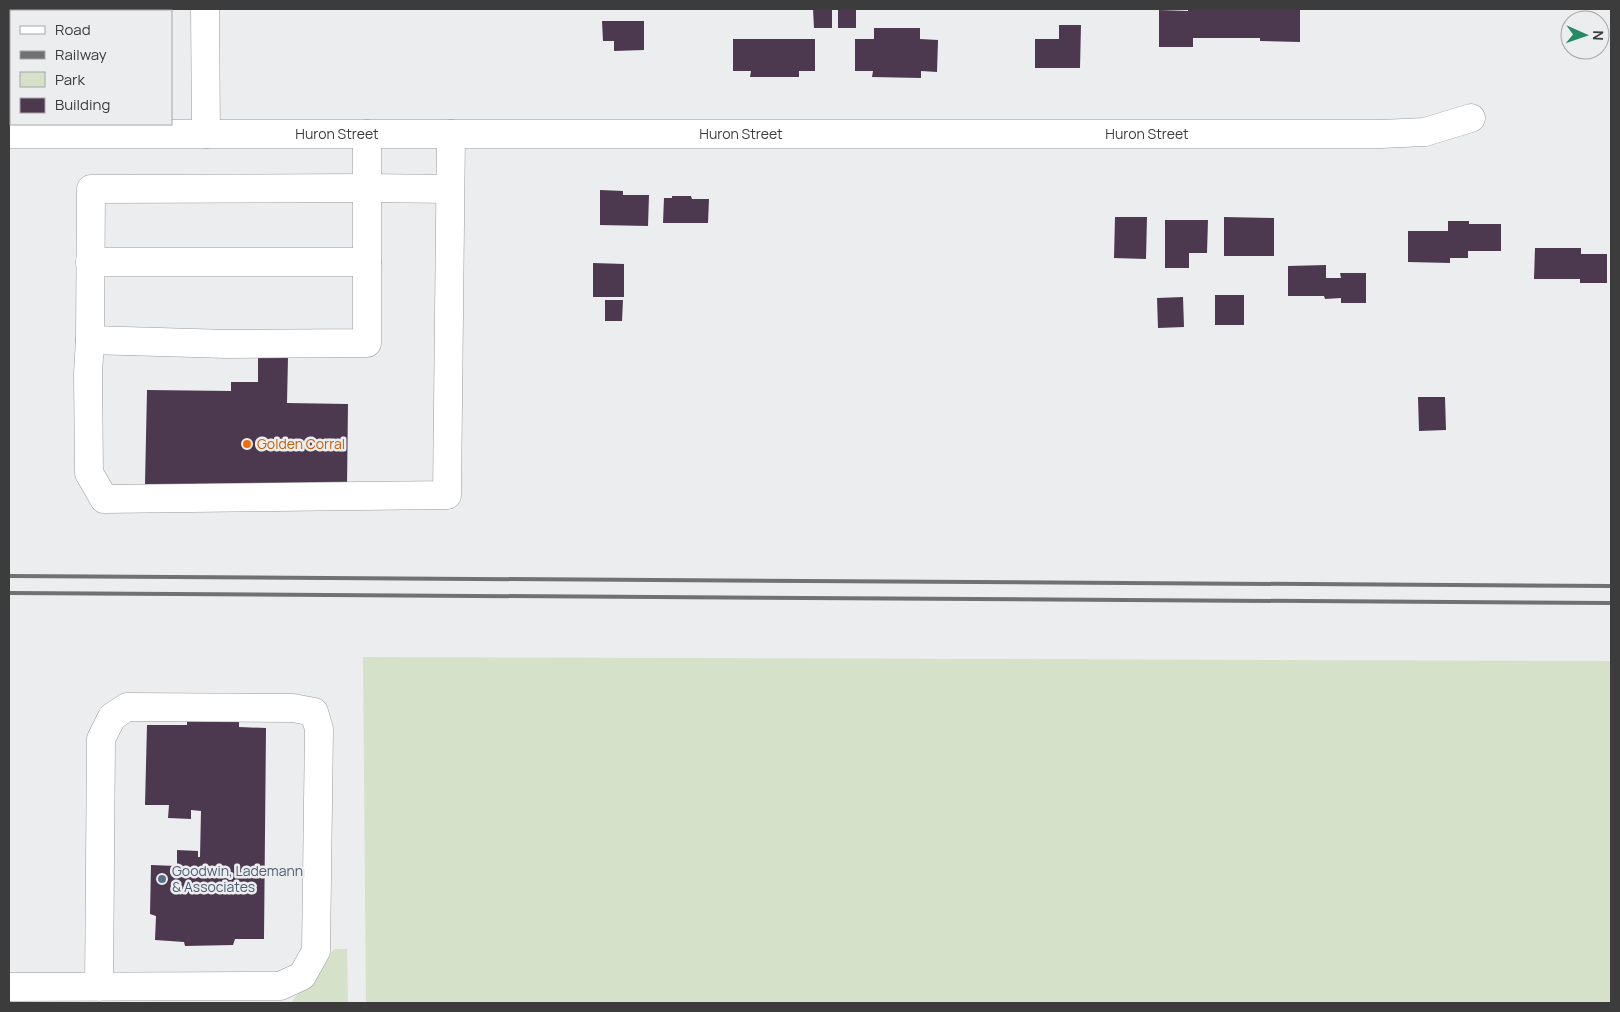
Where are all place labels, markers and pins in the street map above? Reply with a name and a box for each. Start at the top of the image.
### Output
place label: Golden Corral [257,434,345,453]
marker: Golden Corral [241,438,253,450]
place label: Goodwin, Lademann & Associates [172,861,303,896]
marker: Goodwin, Lademann & Associates [156,873,168,885]

